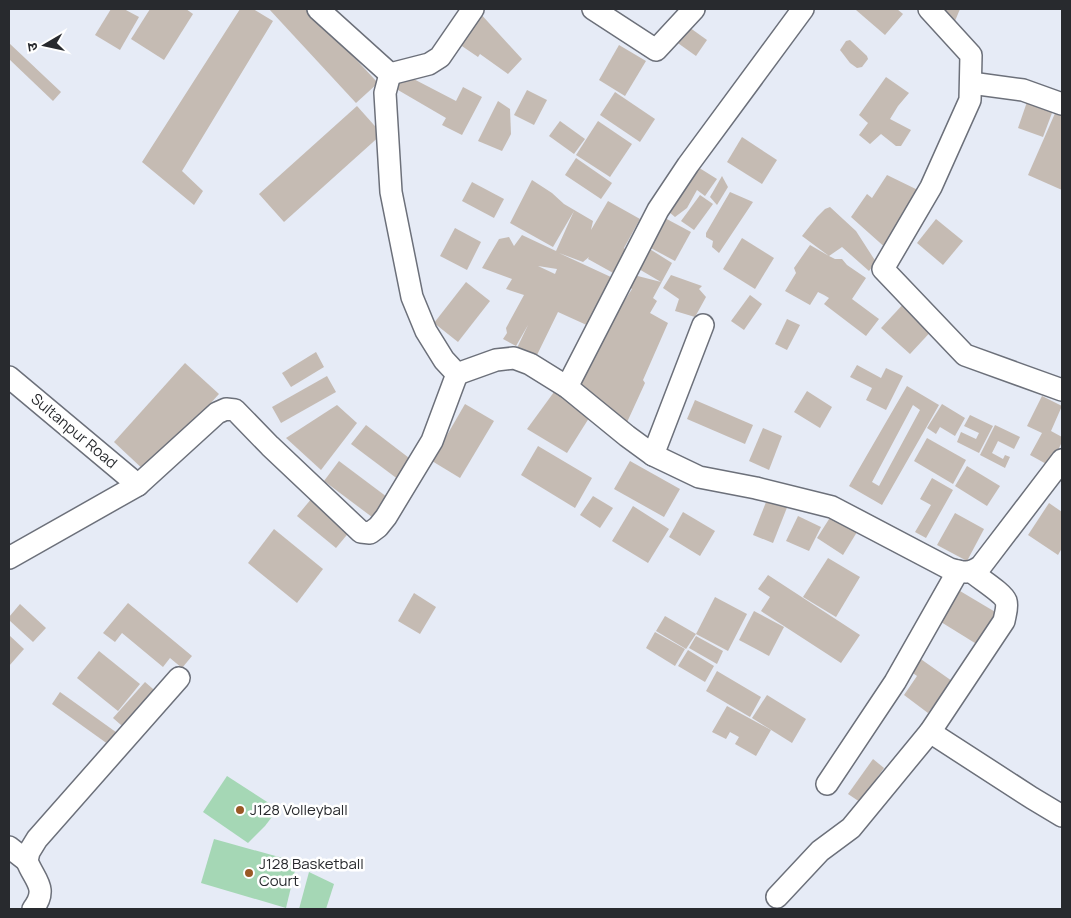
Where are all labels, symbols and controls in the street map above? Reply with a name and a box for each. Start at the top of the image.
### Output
north arrow [20,20,70,70]
text: उ [22,41,42,53]
street label: Sultanpur Road [27,388,122,473]
place label: J128 Volleyball [250,799,348,820]
marker: J128 Volleyball [234,804,246,816]
place label: J128 Basketball Court [259,853,364,891]
marker: J128 Basketball Court [243,867,255,879]

